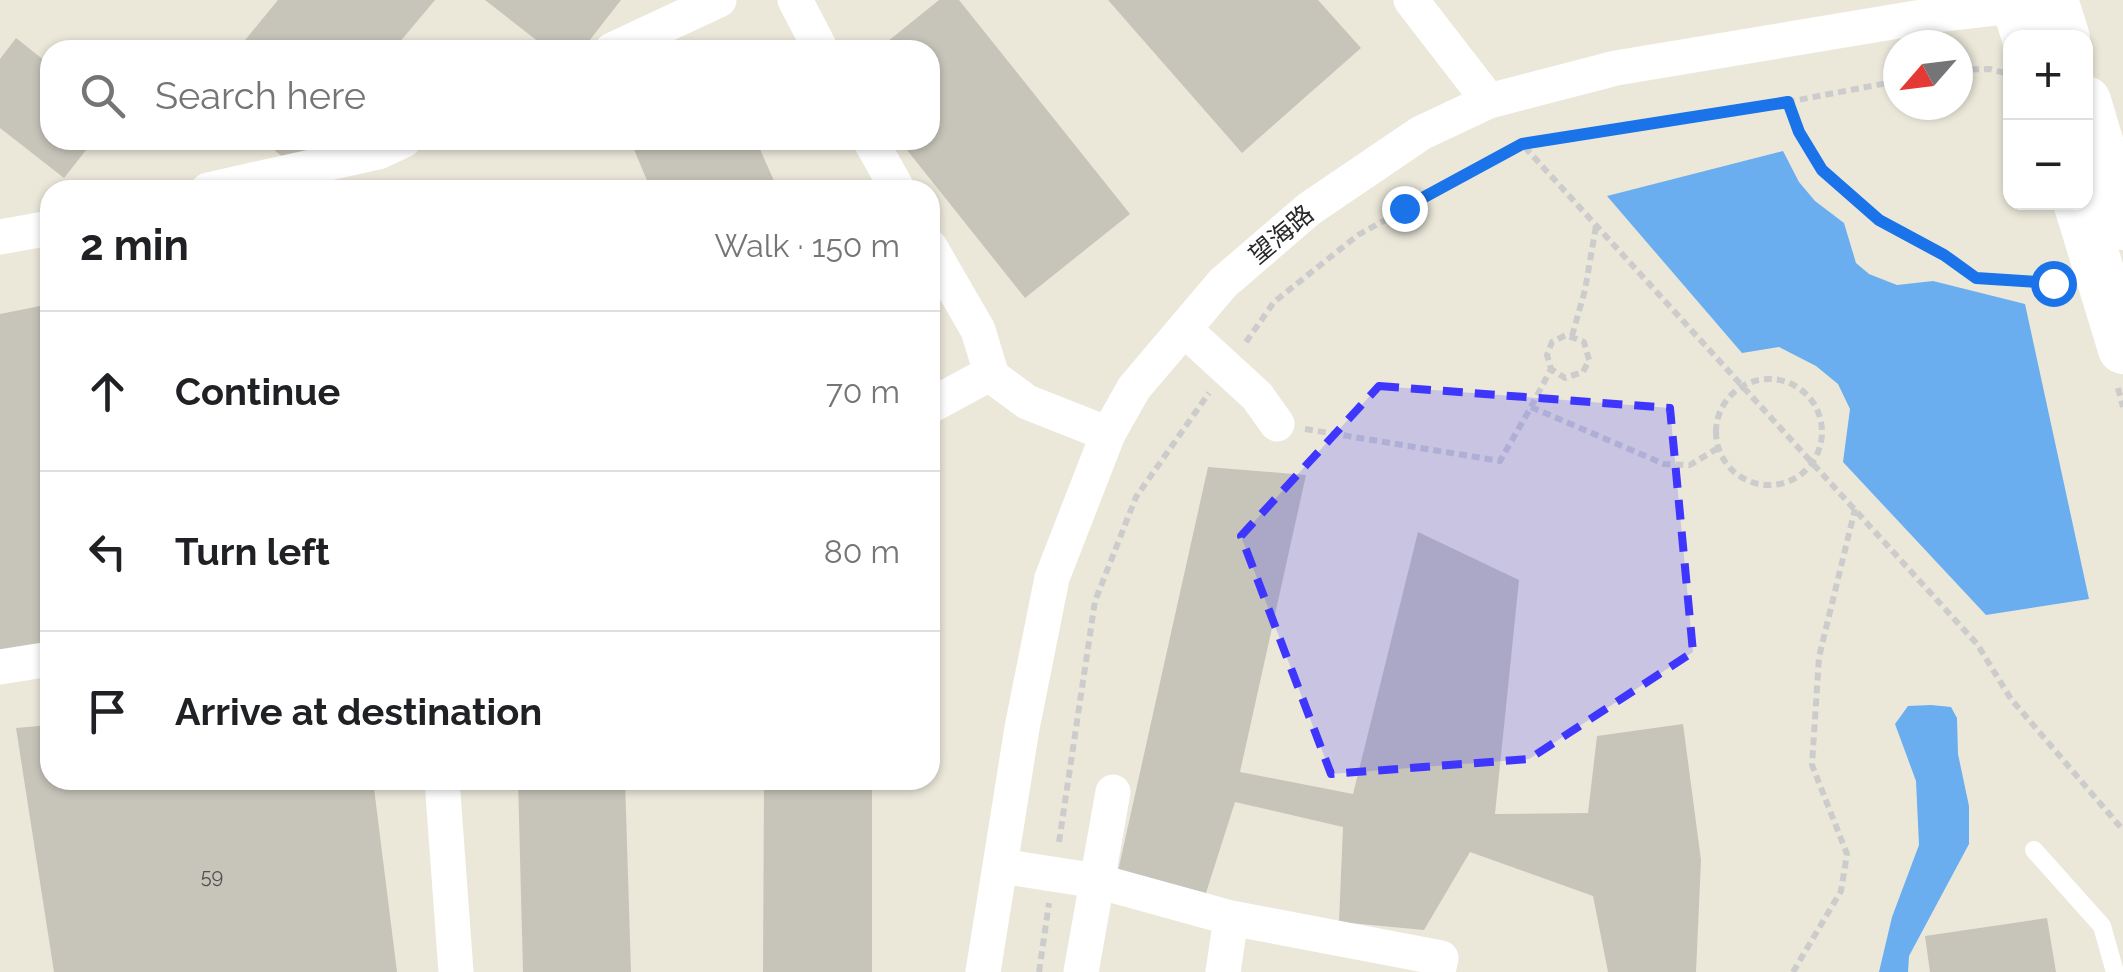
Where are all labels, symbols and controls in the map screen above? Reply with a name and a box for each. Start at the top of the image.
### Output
north arrow [1883,30,1973,120]
map controls [2003,30,2093,210]
button: + [2003,30,2093,120]
search box [40,40,940,150]
icon: search [75,68,130,123]
text: Search here [155,73,366,118]
button: − [2003,120,2093,210]
route end [1382,186,1428,232]
street label: 望海路 [1243,198,1319,270]
text: 2 min [80,221,189,270]
text: Walk · 150 m [714,227,900,264]
route start [2031,261,2077,307]
icon: ahead [80,364,135,419]
text: Continue [175,369,340,414]
text: 70 m [826,373,900,410]
icon: left [80,524,135,579]
text: Turn left [175,529,330,574]
text: 80 m [824,533,900,570]
icon: arrive [80,684,135,739]
text: Arrive at destination [175,689,542,734]
house number: 59 [201,864,223,888]

